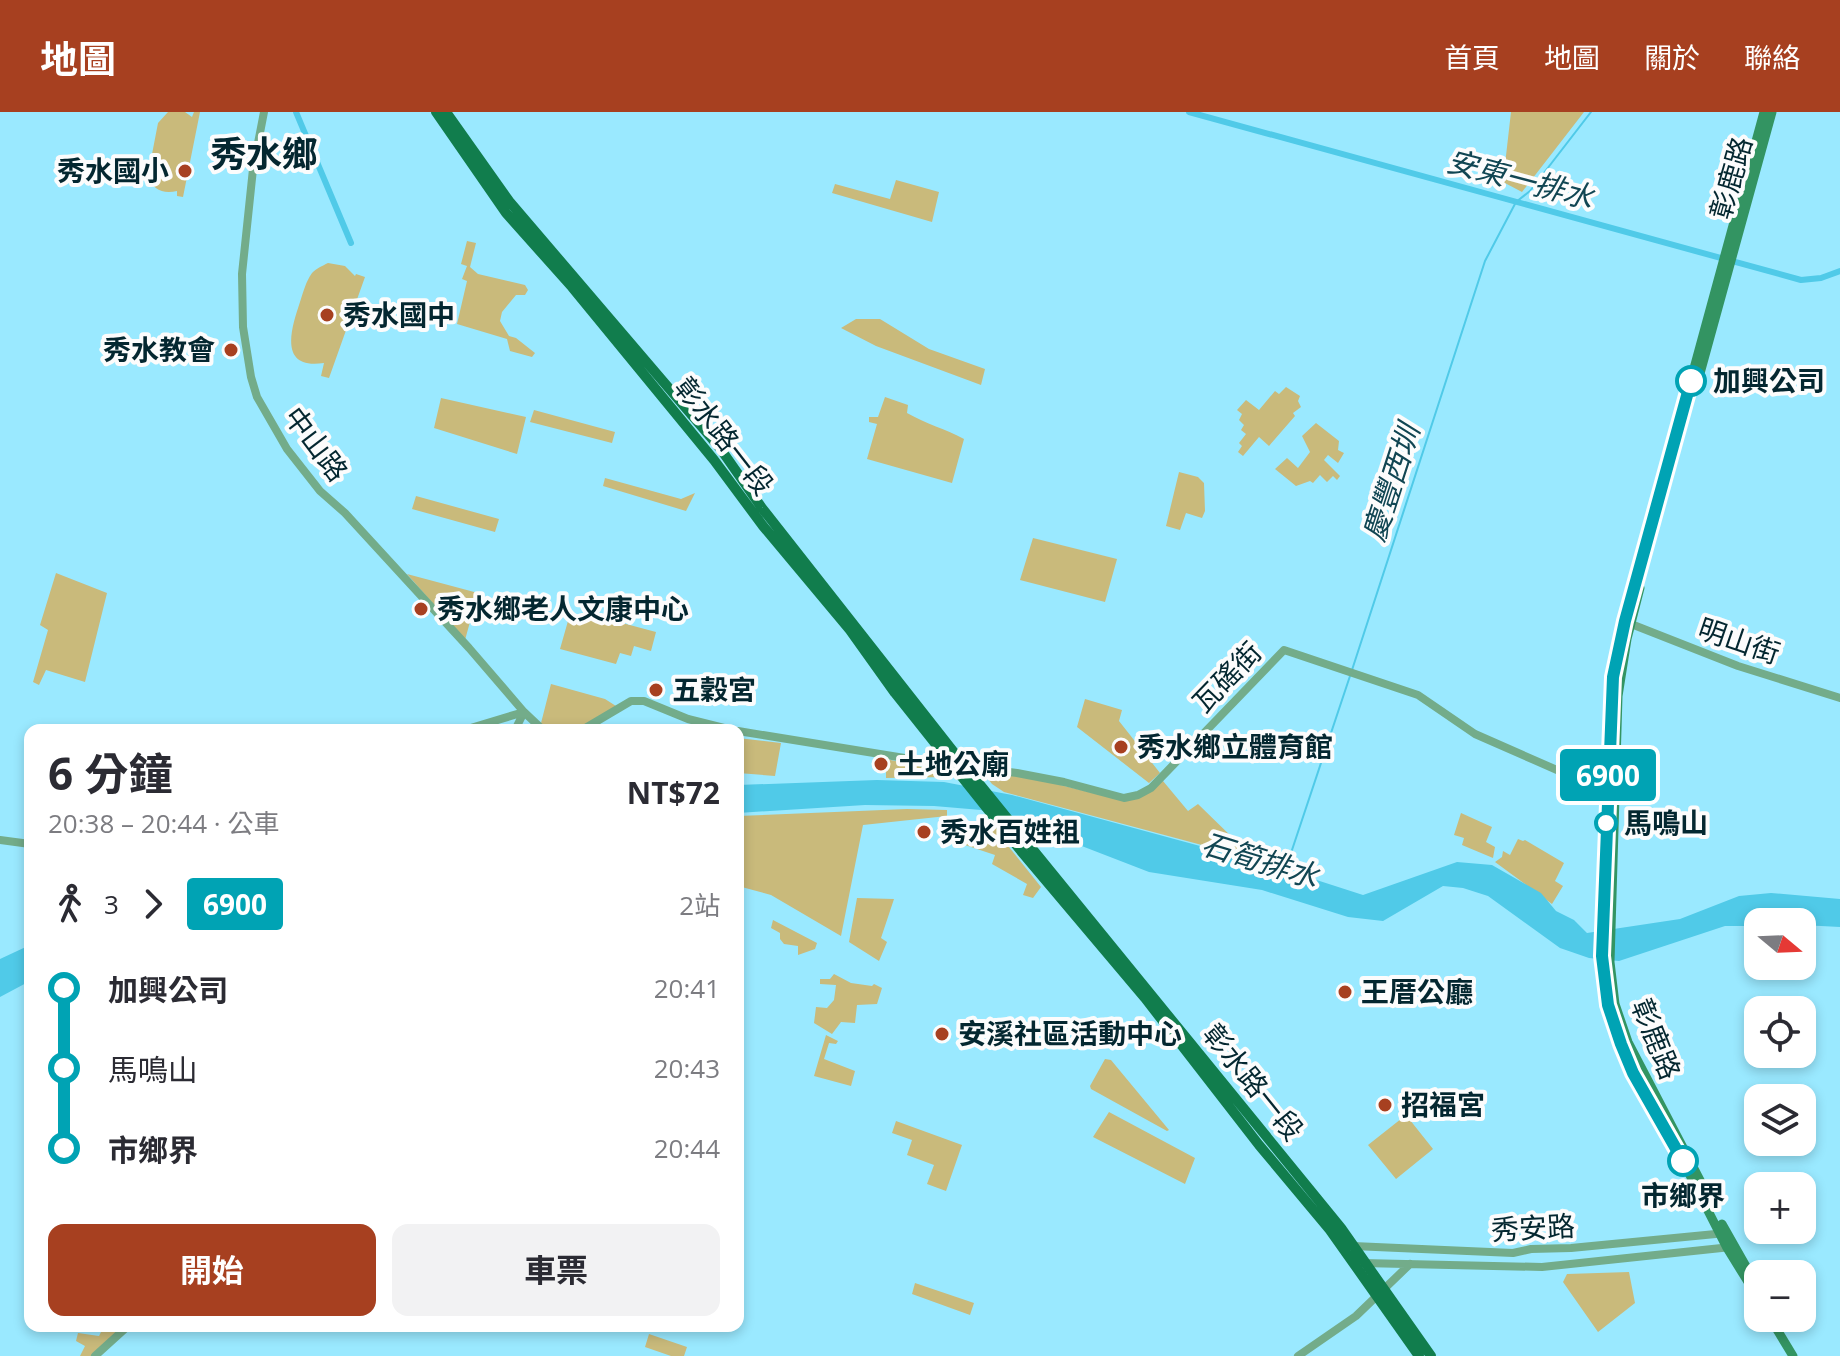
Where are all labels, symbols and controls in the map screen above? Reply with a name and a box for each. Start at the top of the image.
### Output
text: 地圖 [40,32,116,84]
text: 首頁 [1444,38,1500,76]
text: 地圖 [1544,38,1600,76]
text: 關於 [1644,38,1700,76]
text: 聯絡 [1744,38,1800,76]
district label: 秀水鄉 [210,129,318,178]
street label: 彰鹿路 [1700,132,1760,223]
water label: 安東一排水 [1443,139,1600,218]
place label: 秀水國小 [57,151,169,189]
marker: 秀水國小 [176,162,194,180]
place label: 秀水國中 [343,295,455,333]
marker: 秀水國中 [318,306,336,324]
place label: 秀水教會 [103,330,215,368]
marker: 秀水教會 [222,341,240,359]
place label: 加興公司 [1713,361,1825,399]
marker: 加興公司 [1676,366,1706,396]
street label: 彰水路一段 [667,369,783,502]
street label: 中山路 [276,398,357,488]
water label: 慶豐西圳 [1353,415,1430,546]
place label: 秀水鄉老人文康中心 [437,589,689,627]
marker: 秀水鄉老人文康中心 [412,600,430,618]
street label: 明山街 [1693,608,1785,672]
street label: 瓦磘街 [1183,633,1269,720]
place label: 五穀宮 [672,670,756,708]
marker: 五穀宮 [647,681,665,699]
place label: 秀水鄉立體育館 [1137,727,1333,765]
marker: 秀水鄉立體育館 [1112,738,1130,756]
text: 6 分鐘 [48,743,173,803]
place label: 土地公廟 [897,744,1009,782]
line badge: 6900 [1552,749,1664,801]
marker: 土地公廟 [872,755,890,773]
text: 6900 [1576,756,1640,794]
text: NT$72 [627,772,720,813]
place label: 馬鳴山 [1624,803,1708,841]
text: 20:38 – 20:44 · 公車 [48,805,279,841]
place label: 秀水百姓祖 [940,812,1080,850]
marker: 馬鳴山 [1595,812,1617,834]
water label: 石筍排水 [1197,822,1326,897]
marker: 秀水百姓祖 [915,823,933,841]
icon: walk [48,882,92,926]
icon: forward [131,882,175,926]
text: 6900 [203,885,267,923]
text: 3 [104,886,119,922]
text: 2站 [679,887,720,923]
north arrow [1744,908,1816,980]
map controls [1744,908,1816,1332]
text: 加興公司 [108,969,228,1010]
text: 20:41 [654,970,720,1006]
place label: 王厝公廳 [1361,972,1473,1010]
marker: 王厝公廳 [1336,983,1354,1001]
street label: 彰鹿路 [1624,993,1690,1085]
button: locate [1744,996,1816,1068]
place label: 安溪社區活動中心 [958,1014,1182,1052]
street label: 彰水路一段 [1195,1015,1313,1148]
marker: 安溪社區活動中心 [933,1025,951,1043]
text: 馬鳴山 [108,1049,198,1090]
text: 20:43 [654,1050,720,1086]
button: layers [1744,1084,1816,1156]
place label: 招福宮 [1401,1085,1485,1123]
marker: 招福宮 [1376,1096,1394,1114]
text: 市鄉界 [108,1129,198,1170]
text: 20:44 [654,1130,720,1166]
marker: 市鄉界 [1668,1146,1698,1176]
button: + [1744,1172,1816,1244]
place label: 市鄉界 [1641,1176,1725,1214]
street label: 秀安路 [1490,1206,1576,1248]
button: 開始 [48,1224,376,1316]
button: 車票 [392,1224,720,1316]
button: − [1744,1260,1816,1332]

